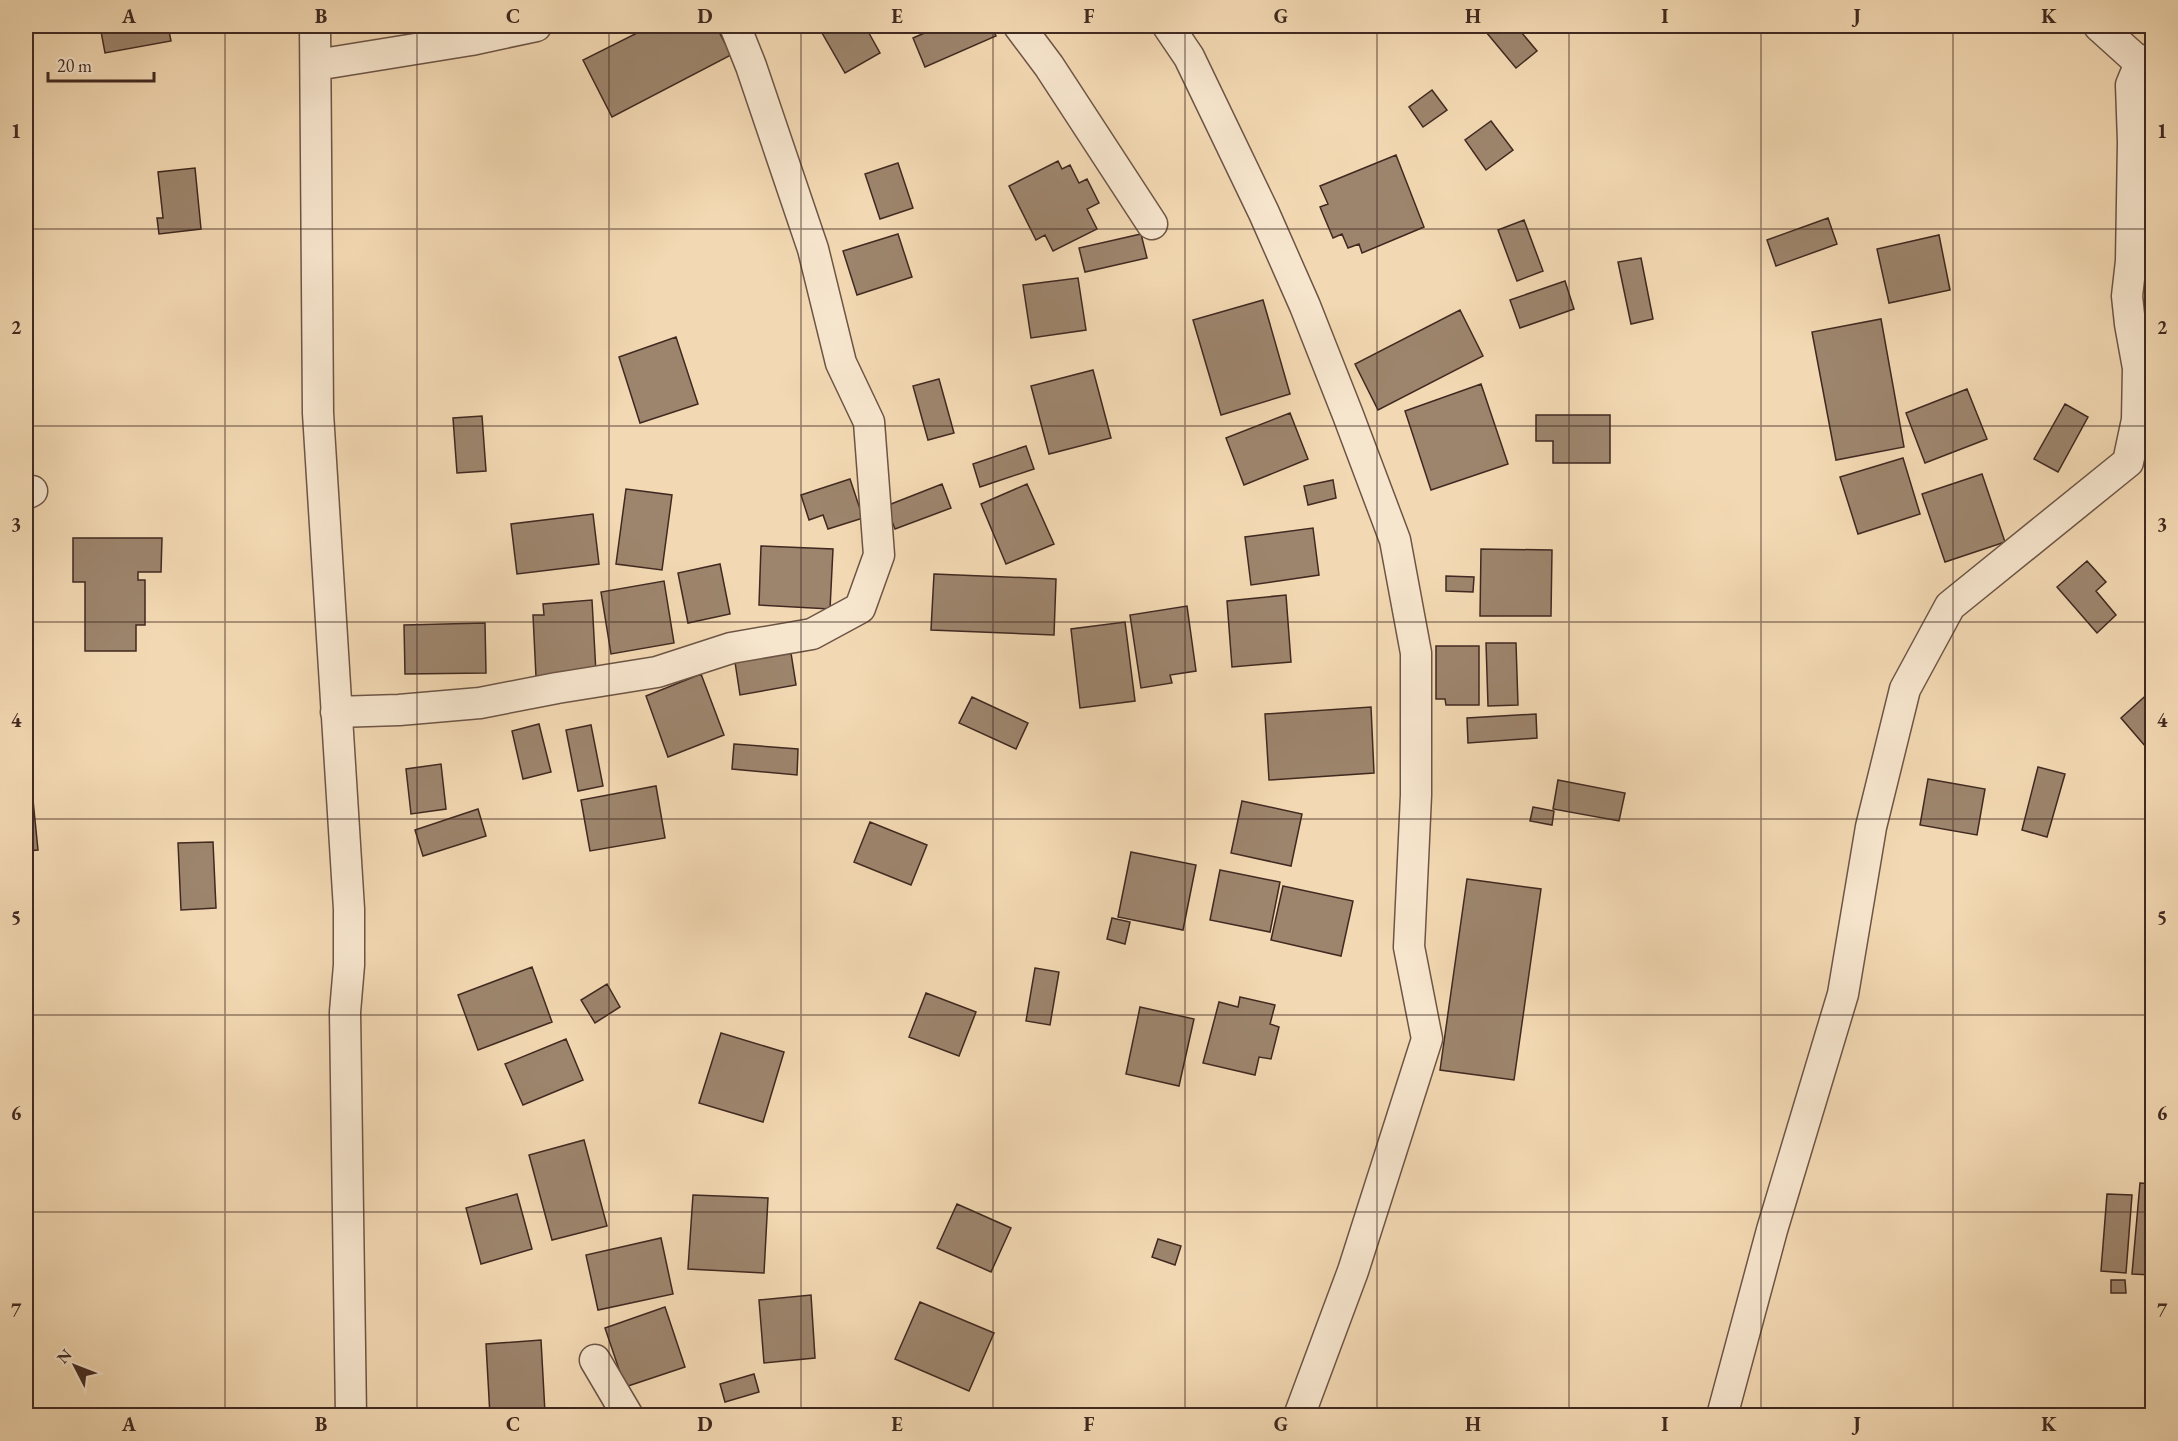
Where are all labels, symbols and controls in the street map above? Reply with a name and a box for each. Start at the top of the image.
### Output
text: A [121,3,137,29]
text: B [315,3,327,29]
text: C [506,3,520,29]
text: D [697,3,713,29]
text: E [891,3,903,29]
text: F [1084,3,1095,29]
text: G [1274,3,1288,29]
text: H [1465,3,1481,29]
text: I [1661,3,1669,29]
text: J [1851,3,1861,29]
text: K [2041,3,2057,29]
scale bar [48,45,154,83]
text: 20 m [57,54,92,77]
text: 1 [11,118,21,144]
text: 1 [2157,118,2167,144]
text: 2 [11,314,22,340]
text: 2 [2157,314,2168,340]
text: 3 [11,511,21,537]
text: 3 [2157,511,2167,537]
text: 4 [11,707,22,733]
text: 4 [2157,707,2168,733]
text: 5 [11,904,21,930]
text: 5 [2157,904,2167,930]
text: 6 [11,1100,22,1126]
text: 6 [2157,1100,2168,1126]
text: 7 [11,1297,22,1323]
text: 7 [2157,1297,2168,1323]
north arrow [45,1336,105,1396]
text: N [52,1344,76,1368]
text: A [121,1411,137,1437]
text: B [315,1411,327,1437]
text: C [506,1411,520,1437]
text: D [697,1411,713,1437]
text: E [891,1411,903,1437]
text: F [1084,1411,1095,1437]
text: G [1274,1411,1288,1437]
text: H [1465,1411,1481,1437]
text: I [1661,1411,1669,1437]
text: J [1851,1411,1861,1437]
text: K [2041,1411,2057,1437]

